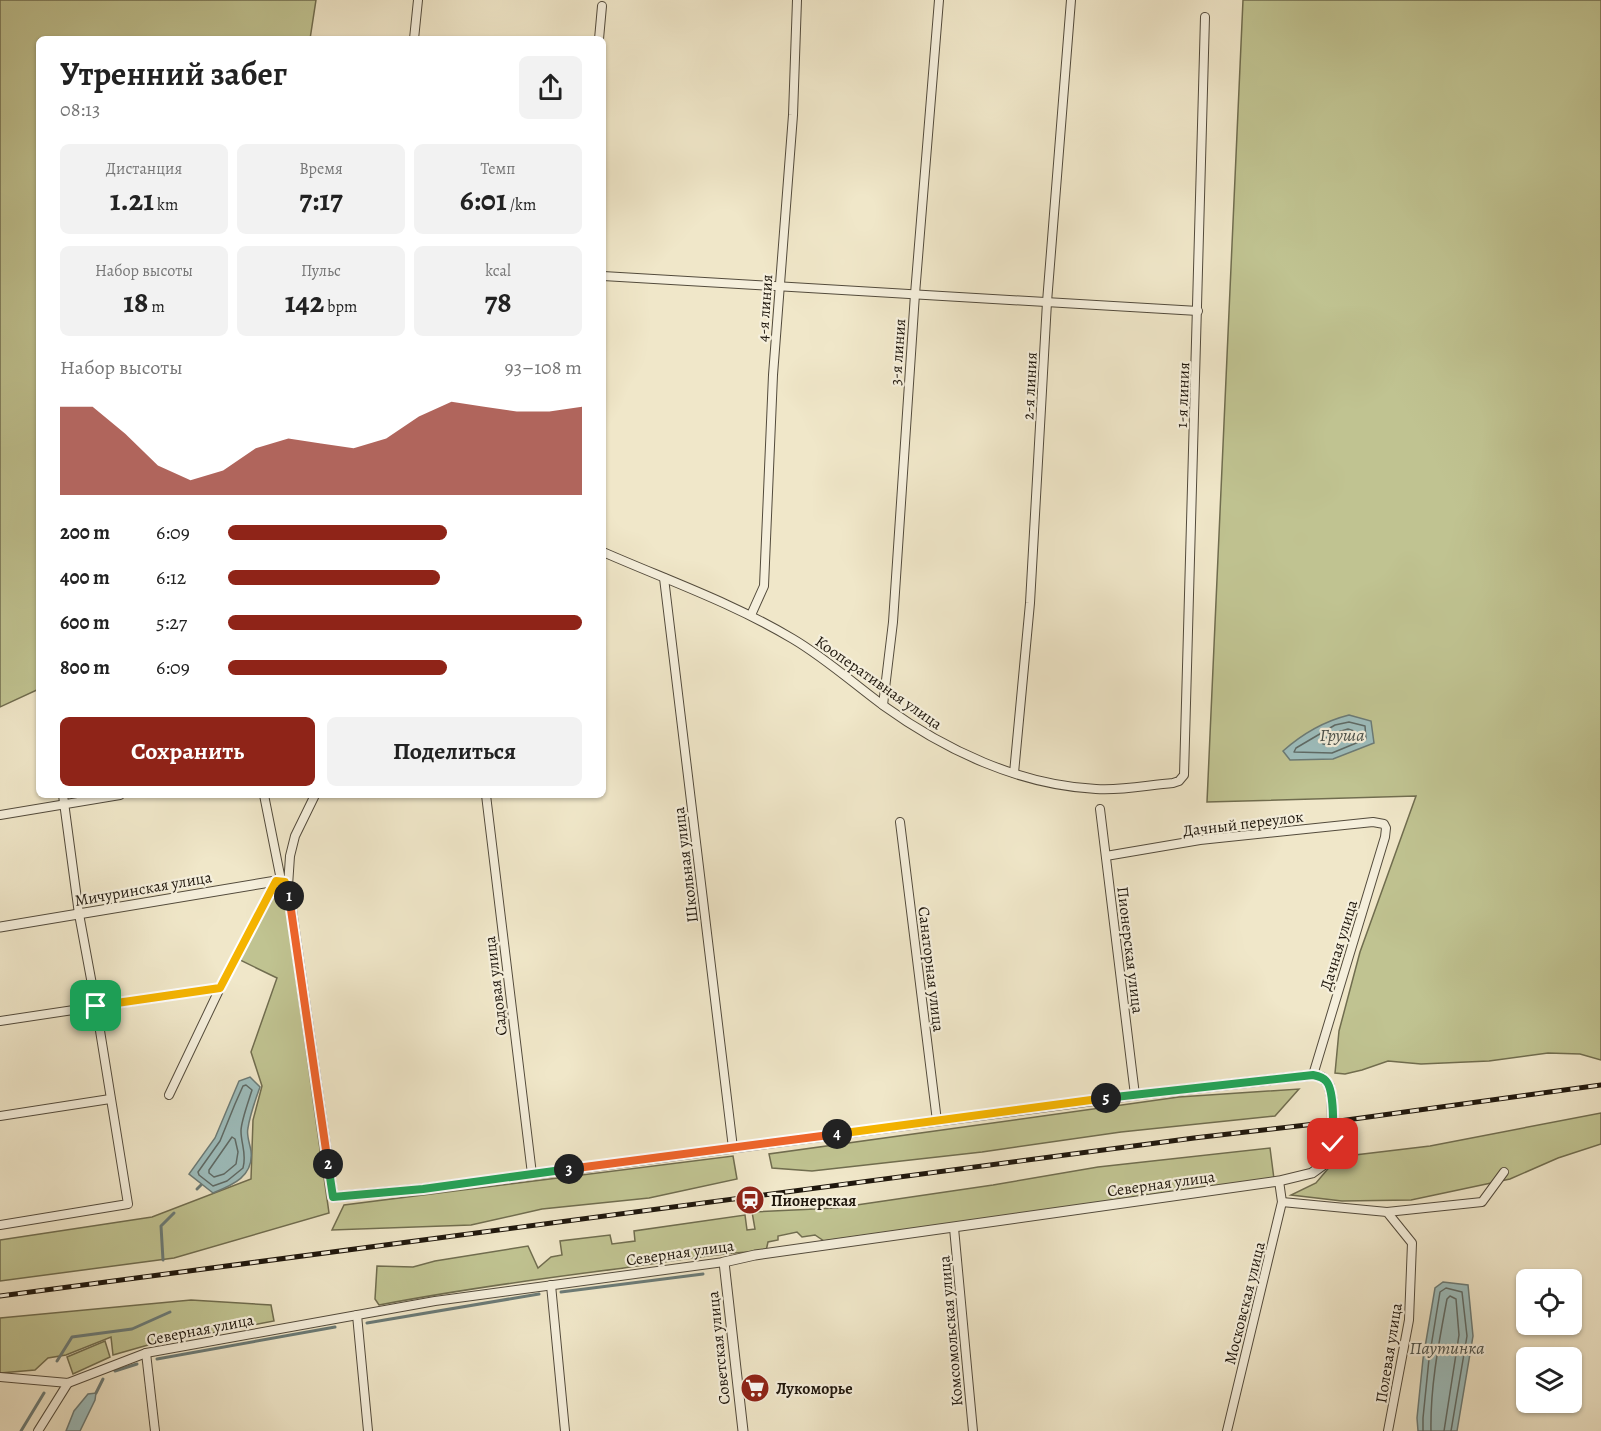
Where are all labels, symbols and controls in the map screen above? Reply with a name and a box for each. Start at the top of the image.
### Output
text: Утренний забег [60,51,287,96]
button: share [519,56,582,119]
text: 08:13 [60,96,100,123]
text: Дистанция [106,158,182,180]
text: Время [299,158,343,180]
text: Темп [481,158,515,180]
text: 1.21 [110,180,154,220]
text: 7:17 [299,180,343,220]
text: 6:01 [460,180,507,220]
text: km [154,194,178,216]
text: /km [507,194,536,216]
text: Набор высоты [95,260,193,282]
text: Пульс [301,260,341,282]
text: kcal [485,260,511,282]
street label: 4-я линия [752,273,778,343]
text: 18 [123,282,148,322]
text: 142 [285,282,324,322]
text: 78 [484,282,512,322]
text: m [148,296,165,318]
text: bpm [324,296,357,318]
street label: 3-я линия [885,318,911,386]
street label: 2-я линия [1017,351,1043,421]
text: Набор высоты [60,354,183,381]
text: 93–108 m [505,354,582,381]
street label: 1-я линия [1171,361,1195,428]
text: 200 m [60,519,110,546]
text: 6:09 [156,519,190,546]
text: 400 m [60,564,110,591]
text: 6:12 [156,564,186,591]
text: 600 m [60,609,110,636]
text: 5:27 [156,609,187,636]
street label: Кооперативная улица [810,631,947,735]
text: 800 m [60,654,110,681]
text: 6:09 [156,654,190,681]
button: Сохранить [60,717,315,786]
button: Поделиться [327,717,582,786]
water label: Груша [1319,723,1365,747]
street label: Школьная улица [668,805,704,924]
street label: Дачный переулок [1181,806,1305,842]
street label: Мичуринская улица [73,866,214,912]
pin: 1 [274,881,304,911]
text: 1 [286,885,292,907]
street label: Пионерская улица [1111,885,1149,1015]
street label: Дачная улица [1315,897,1363,993]
street label: Санаторная улица [912,905,950,1034]
street label: Садовая улица [479,934,513,1037]
pin [70,980,121,1031]
icon: arrive [79,989,112,1022]
pin: 5 [1091,1083,1121,1113]
text: 5 [1103,1087,1109,1109]
pin [1307,1118,1358,1169]
pin: 4 [822,1119,852,1149]
text: 4 [833,1123,841,1145]
icon: check [1316,1127,1349,1160]
pin: 2 [313,1149,343,1179]
text: 2 [324,1153,332,1175]
pin: 3 [554,1154,584,1184]
text: 3 [566,1158,572,1180]
street label: Северная улица [1106,1165,1217,1202]
station icon: Пионерская [734,1184,766,1216]
place label: Пионерская [771,1190,856,1212]
street label: Северная улица [625,1234,736,1271]
street label: Московская улица [1219,1239,1271,1367]
street label: Комсомольская улица [933,1254,969,1407]
map controls [1516,1269,1582,1413]
button: locate [1516,1269,1582,1335]
street label: Советская улица [702,1290,736,1406]
street label: Полевая улица [1370,1301,1408,1405]
street label: Северная улица [145,1309,256,1351]
water label: Паутинка [1409,1336,1485,1360]
button: layers [1516,1347,1582,1413]
supermarket icon: Лукоморье [739,1372,771,1404]
place label: Лукоморье [776,1378,853,1400]

